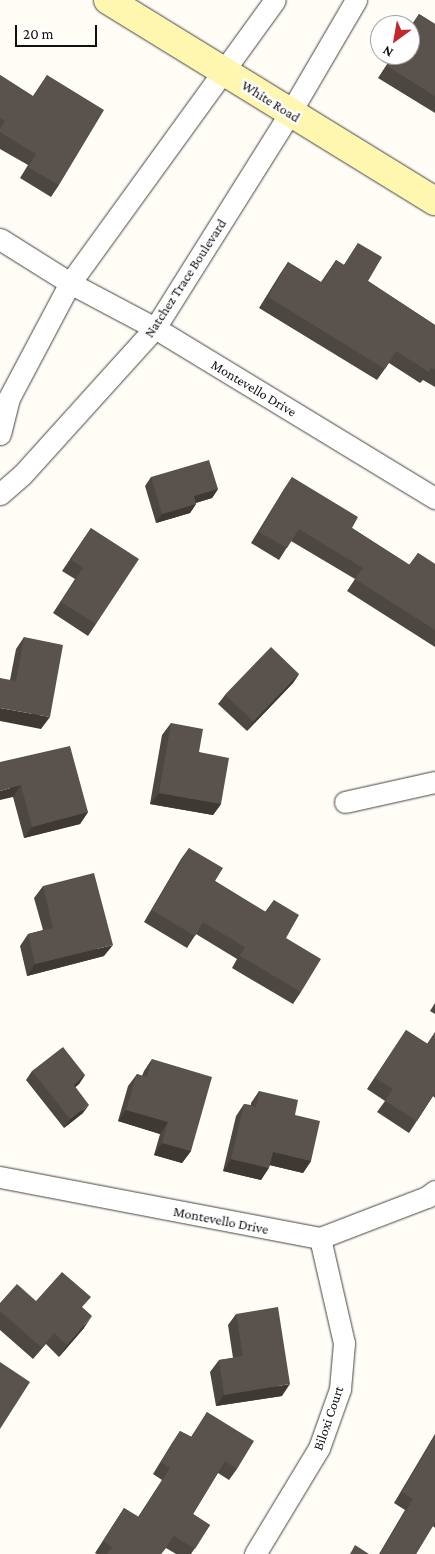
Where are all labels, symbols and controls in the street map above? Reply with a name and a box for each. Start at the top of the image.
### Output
scale bar [18,15,100,47]
north arrow [370,15,420,65]
text: 20 m [23,26,54,42]
text: N [379,43,396,61]
street label: White Road [239,76,303,126]
street label: Natchez Trace Boulevard [140,215,230,341]
street label: Montevello Drive [208,356,300,420]
street label: Montevello Drive [172,1203,270,1237]
street label: Biloxi Court [309,1384,347,1452]

